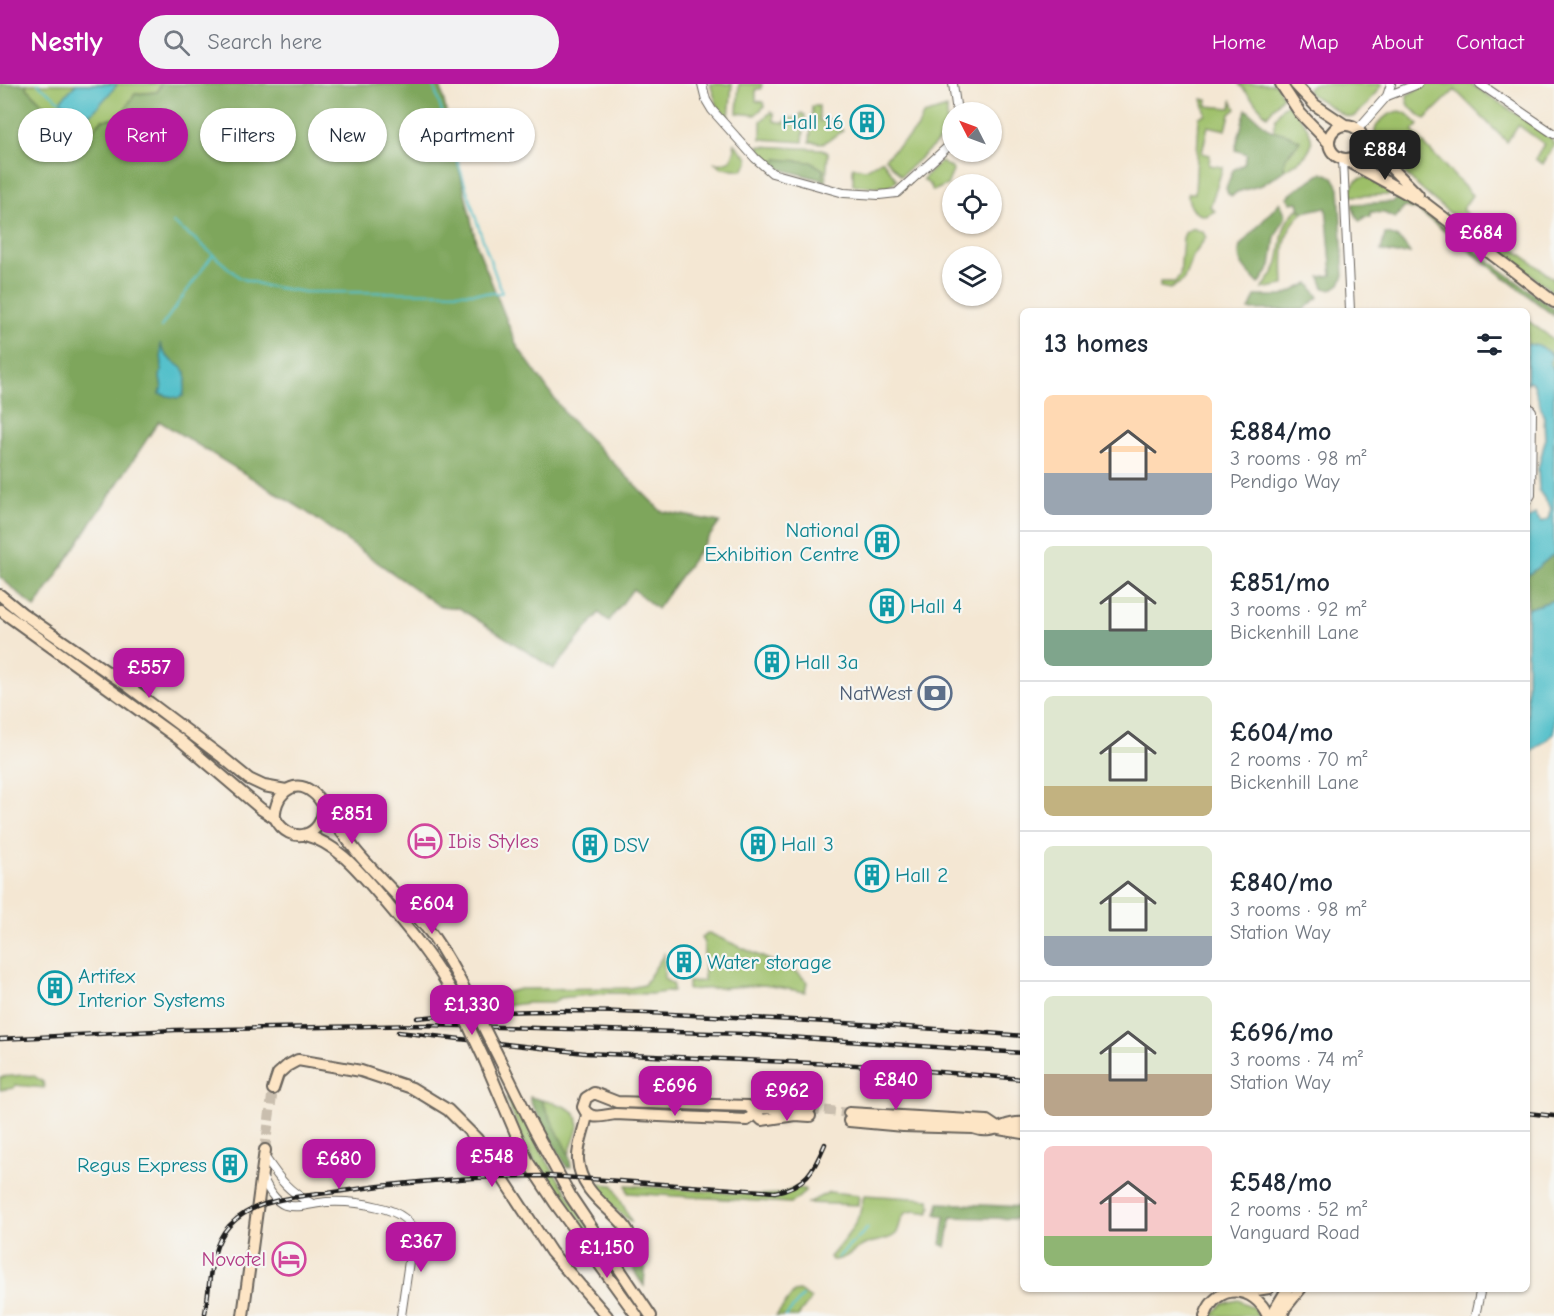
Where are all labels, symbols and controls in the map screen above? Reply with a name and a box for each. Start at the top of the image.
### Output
search box [139,15,559,69]
text: Nestly [30,26,103,58]
icon: search [160,26,193,59]
text: Search here [208,29,322,55]
text: Home [1212,30,1266,54]
text: Map [1299,30,1339,54]
text: About [1372,30,1423,54]
text: Contact [1456,30,1524,54]
north arrow [942,102,1002,162]
map controls [942,102,1002,306]
building icon: Hall 16 [849,104,885,140]
chip: Buy [18,108,93,162]
chip: Rent [105,108,188,162]
chip: Filters [200,108,296,162]
chip: New [308,108,387,162]
chip: Apartment [399,108,535,162]
place label: Hall 16 [782,110,844,134]
pin: £884 [1349,130,1421,181]
text: £884 [1363,138,1407,161]
button: locate [942,174,1002,234]
pin: £684 [1445,213,1517,264]
text: £684 [1459,221,1503,244]
button: layers [942,246,1002,306]
icon: filters [1473,328,1506,361]
text: 13 homes [1044,329,1148,359]
text: £884/mo [1230,417,1331,447]
icon: home [1092,419,1164,491]
text: 3 rooms · 98 m² [1230,447,1366,470]
text: Pendigo Way [1230,470,1340,493]
place label: National Exhibition Centre [704,518,859,566]
building icon: National Exhibition Centre [864,524,900,560]
text: £851/mo [1230,568,1330,598]
icon: home [1092,570,1164,642]
building icon: Hall 4 [869,588,905,624]
place label: Hall 4 [910,594,962,618]
text: 3 rooms · 92 m² [1230,598,1367,621]
text: Bickenhill Lane [1230,621,1359,644]
building icon: Hall 3a [754,644,790,680]
pin: £557 [113,648,185,699]
place label: Hall 3a [795,650,859,674]
text: £557 [127,656,171,679]
bank icon: NatWest [917,675,953,711]
place label: NatWest [839,681,913,705]
text: £604/mo [1230,718,1333,748]
icon: home [1092,720,1164,792]
text: 2 rooms · 70 m² [1230,748,1367,771]
text: Bickenhill Lane [1230,771,1359,794]
pin: £851 [316,794,388,845]
text: £851 [331,802,373,825]
hotel icon: Ibis Styles [407,823,443,859]
building icon: Hall 3 [740,826,776,862]
building icon: DSV [572,827,608,863]
place label: Ibis Styles [448,829,539,853]
place label: Hall 3 [781,832,834,856]
place label: DSV [613,833,650,857]
building icon: Hall 2 [854,857,890,893]
place label: Hall 2 [895,863,948,887]
text: £840/mo [1230,868,1333,898]
icon: home [1092,870,1164,942]
pin: £604 [396,884,468,935]
text: £604 [410,892,454,915]
text: 3 rooms · 98 m² [1230,898,1366,921]
text: Station Way [1230,921,1330,944]
building icon: Water storage [666,944,702,980]
place label: Water storage [707,950,832,974]
place label: Artifex Interior Systems [78,964,225,1012]
building icon: Artifex Interior Systems [37,970,73,1006]
pin: £1,330 [423,985,521,1036]
text: £1,330 [444,993,500,1016]
text: £696/mo [1230,1018,1333,1048]
icon: home [1092,1020,1164,1092]
text: 3 rooms · 74 m² [1230,1048,1363,1071]
pin: £840 [860,1060,932,1111]
pin: £696 [639,1066,711,1117]
text: £840 [874,1068,918,1091]
pin: £962 [751,1071,823,1122]
text: Station Way [1230,1071,1330,1094]
text: £696 [653,1074,697,1097]
text: £962 [765,1079,809,1102]
pin: £548 [456,1137,528,1188]
pin: £680 [303,1139,375,1190]
text: £548 [470,1145,514,1168]
building icon: Regus Express [212,1147,248,1183]
text: £680 [316,1147,362,1170]
place label: Regus Express [77,1153,207,1177]
text: £548/mo [1230,1168,1332,1198]
icon: home [1092,1170,1164,1242]
text: 2 rooms · 52 m² [1230,1198,1367,1221]
text: Vanguard Road [1230,1221,1360,1244]
pin: £367 [385,1222,457,1273]
pin: £1,150 [558,1228,656,1279]
text: £367 [400,1230,442,1253]
text: £1,150 [580,1236,634,1259]
hotel icon: Novotel [271,1241,307,1277]
place label: Novotel [202,1247,266,1271]

